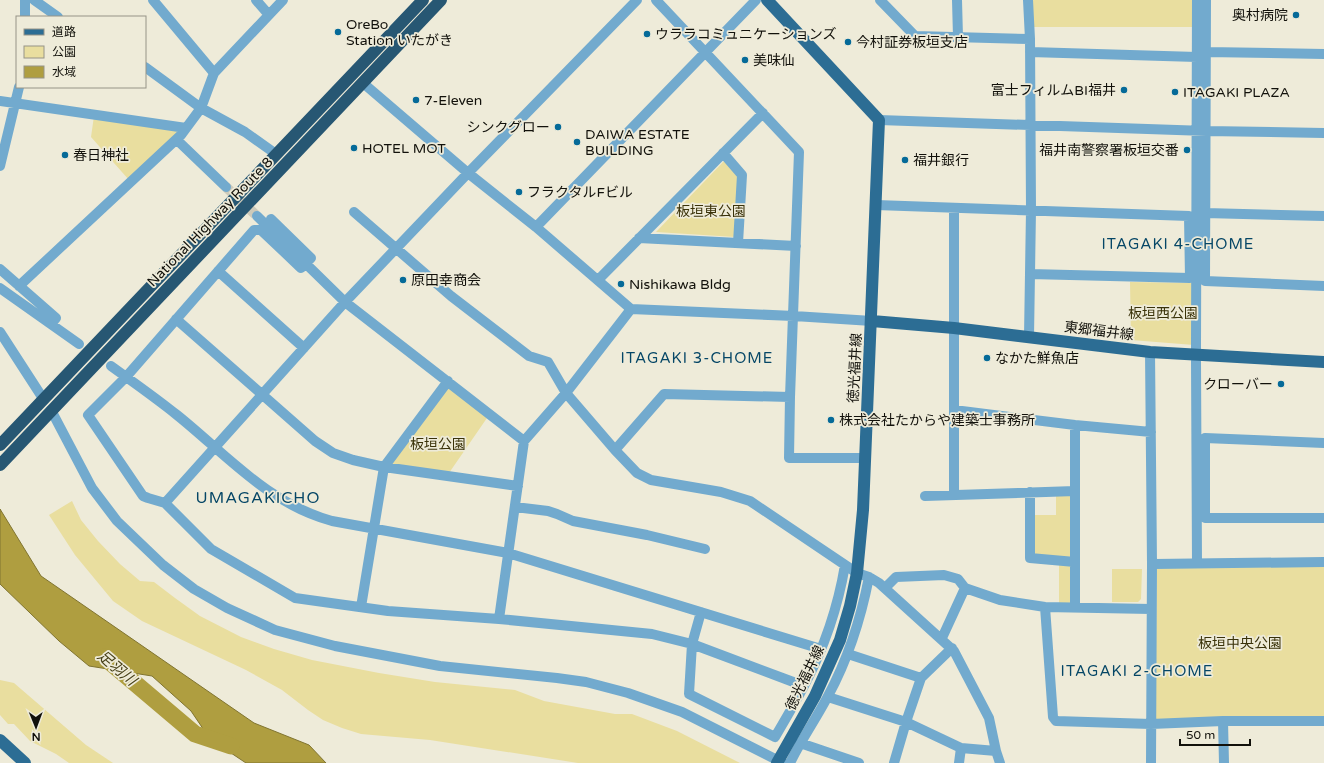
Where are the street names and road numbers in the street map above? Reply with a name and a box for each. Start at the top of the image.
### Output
street label: National Highway Route 8 [144,154,277,290]
street label: 東郷福井線 [1063,318,1135,344]
street label: 徳光福井線 [845,333,865,403]
street label: 徳光福井線 [782,643,828,713]

